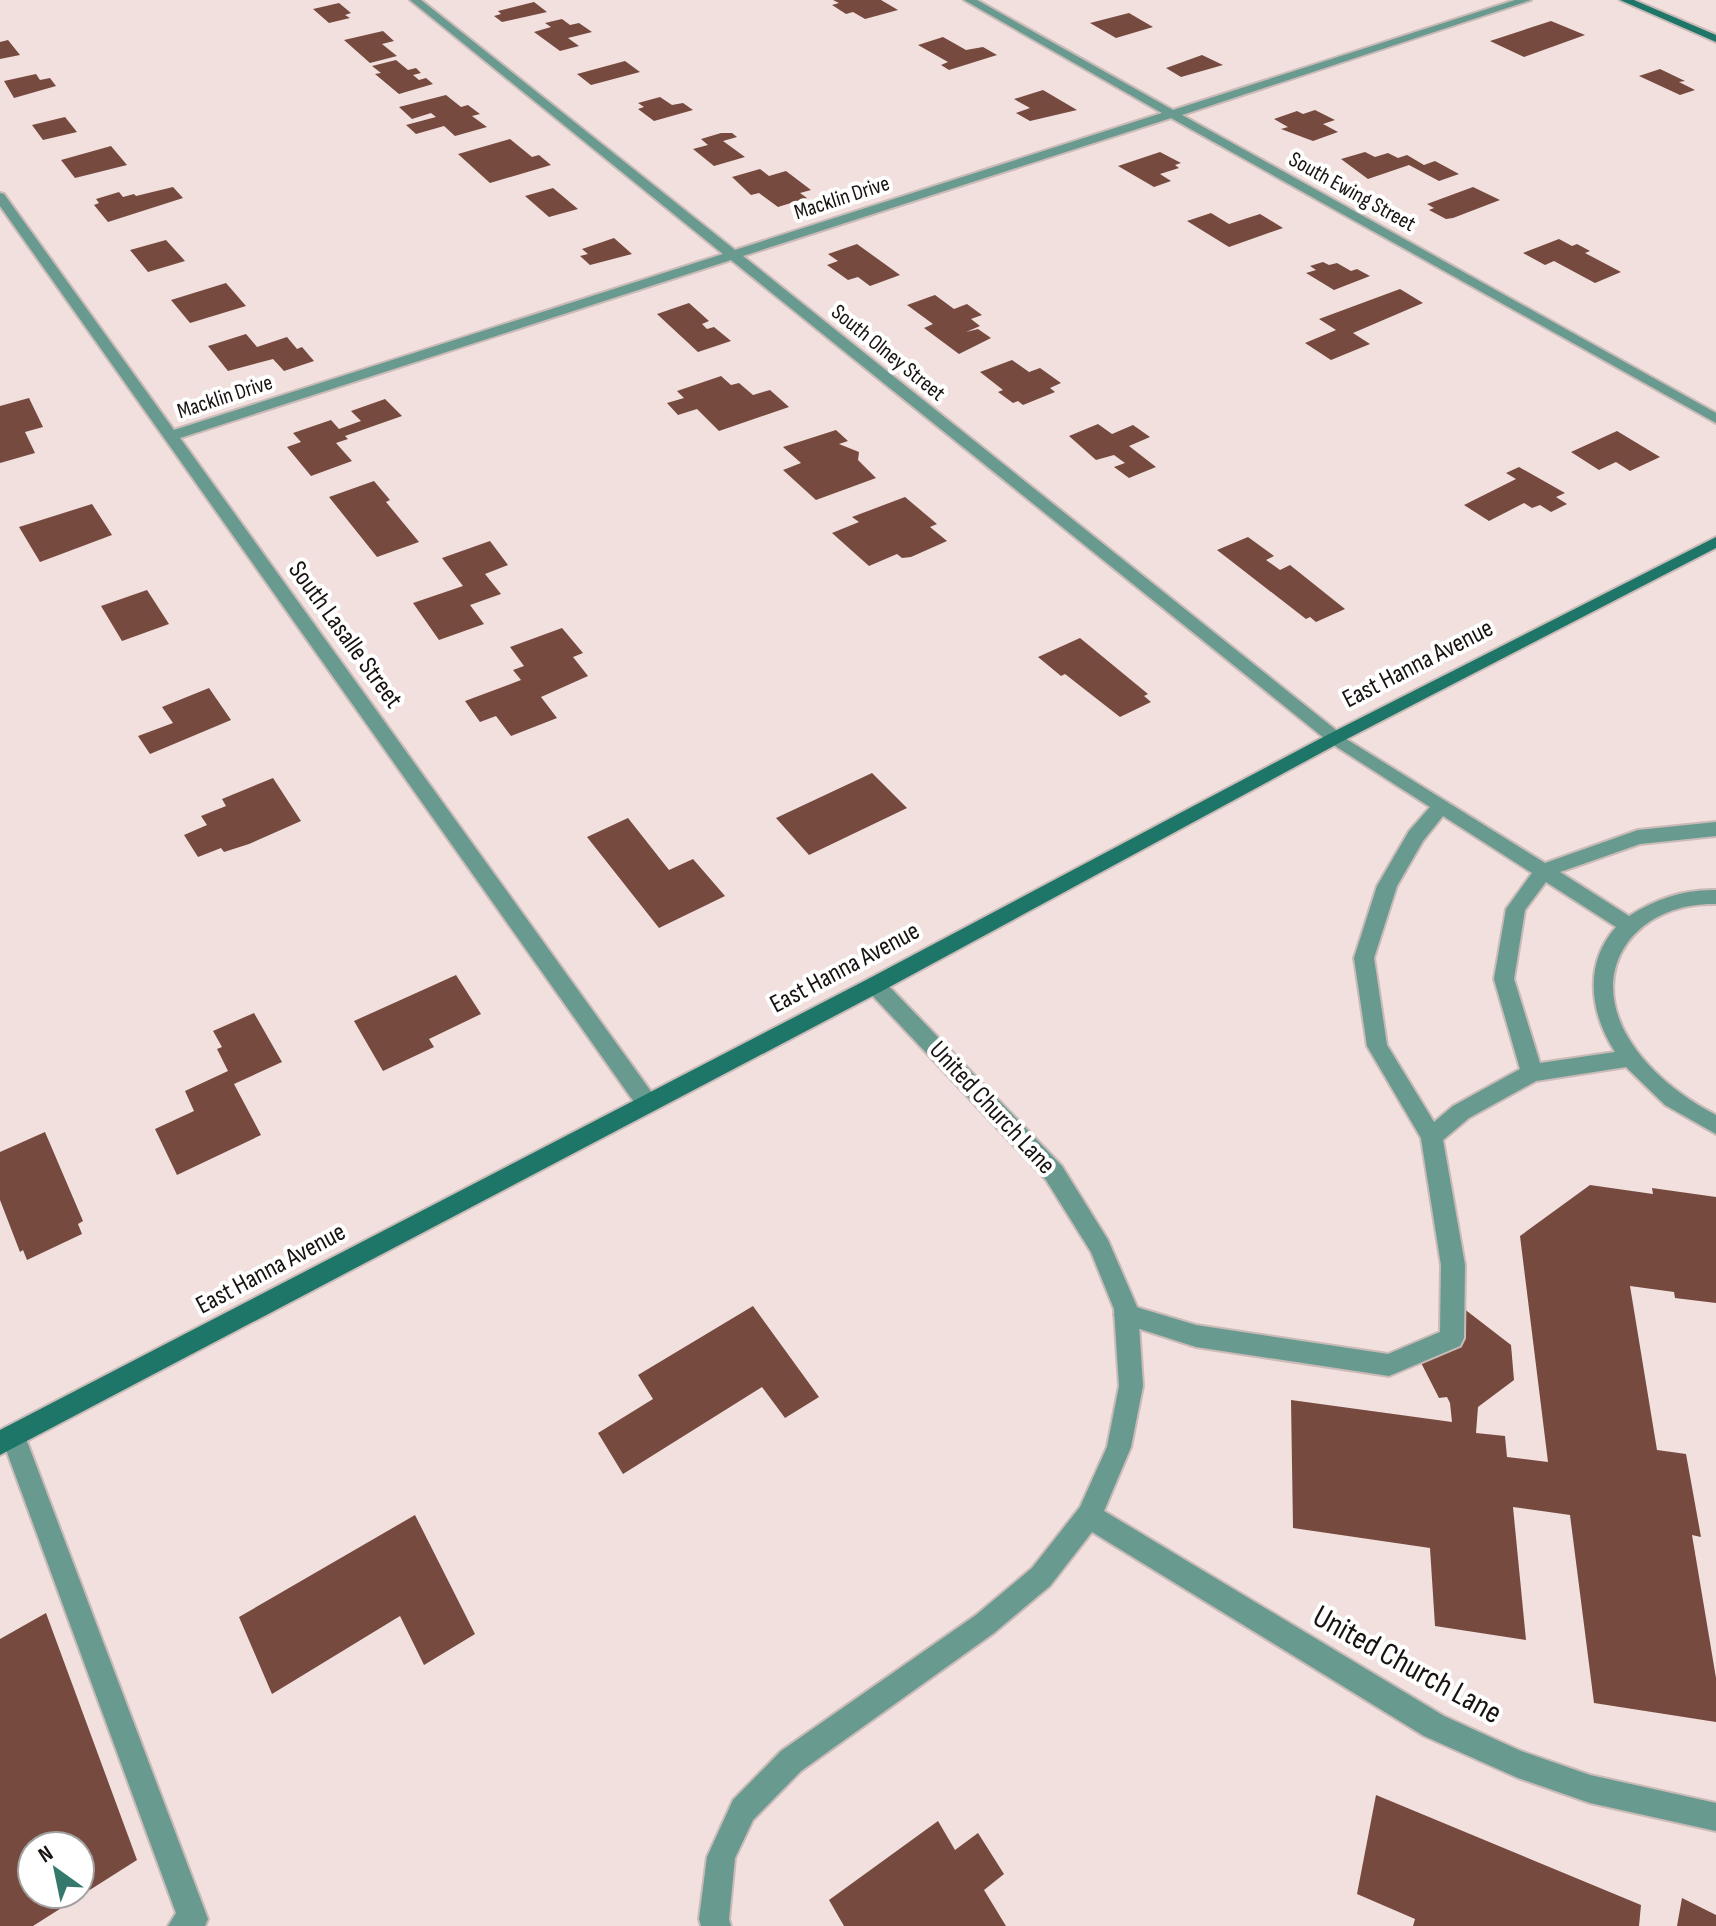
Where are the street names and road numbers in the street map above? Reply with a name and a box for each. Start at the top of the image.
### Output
street label: South Ewing Street [1284,146,1420,238]
street label: Macklin Drive [791,170,893,226]
street label: South Olney Street [826,299,951,407]
street label: Macklin Drive [174,369,276,425]
street label: South Lasalle Street [281,556,409,715]
street label: East Hanna Avenue [1337,613,1499,715]
street label: East Hanna Avenue [765,916,925,1020]
street label: United Church Lane [923,1035,1061,1181]
street label: East Hanna Avenue [191,1217,351,1321]
street label: United Church Lane [1306,1597,1508,1733]

